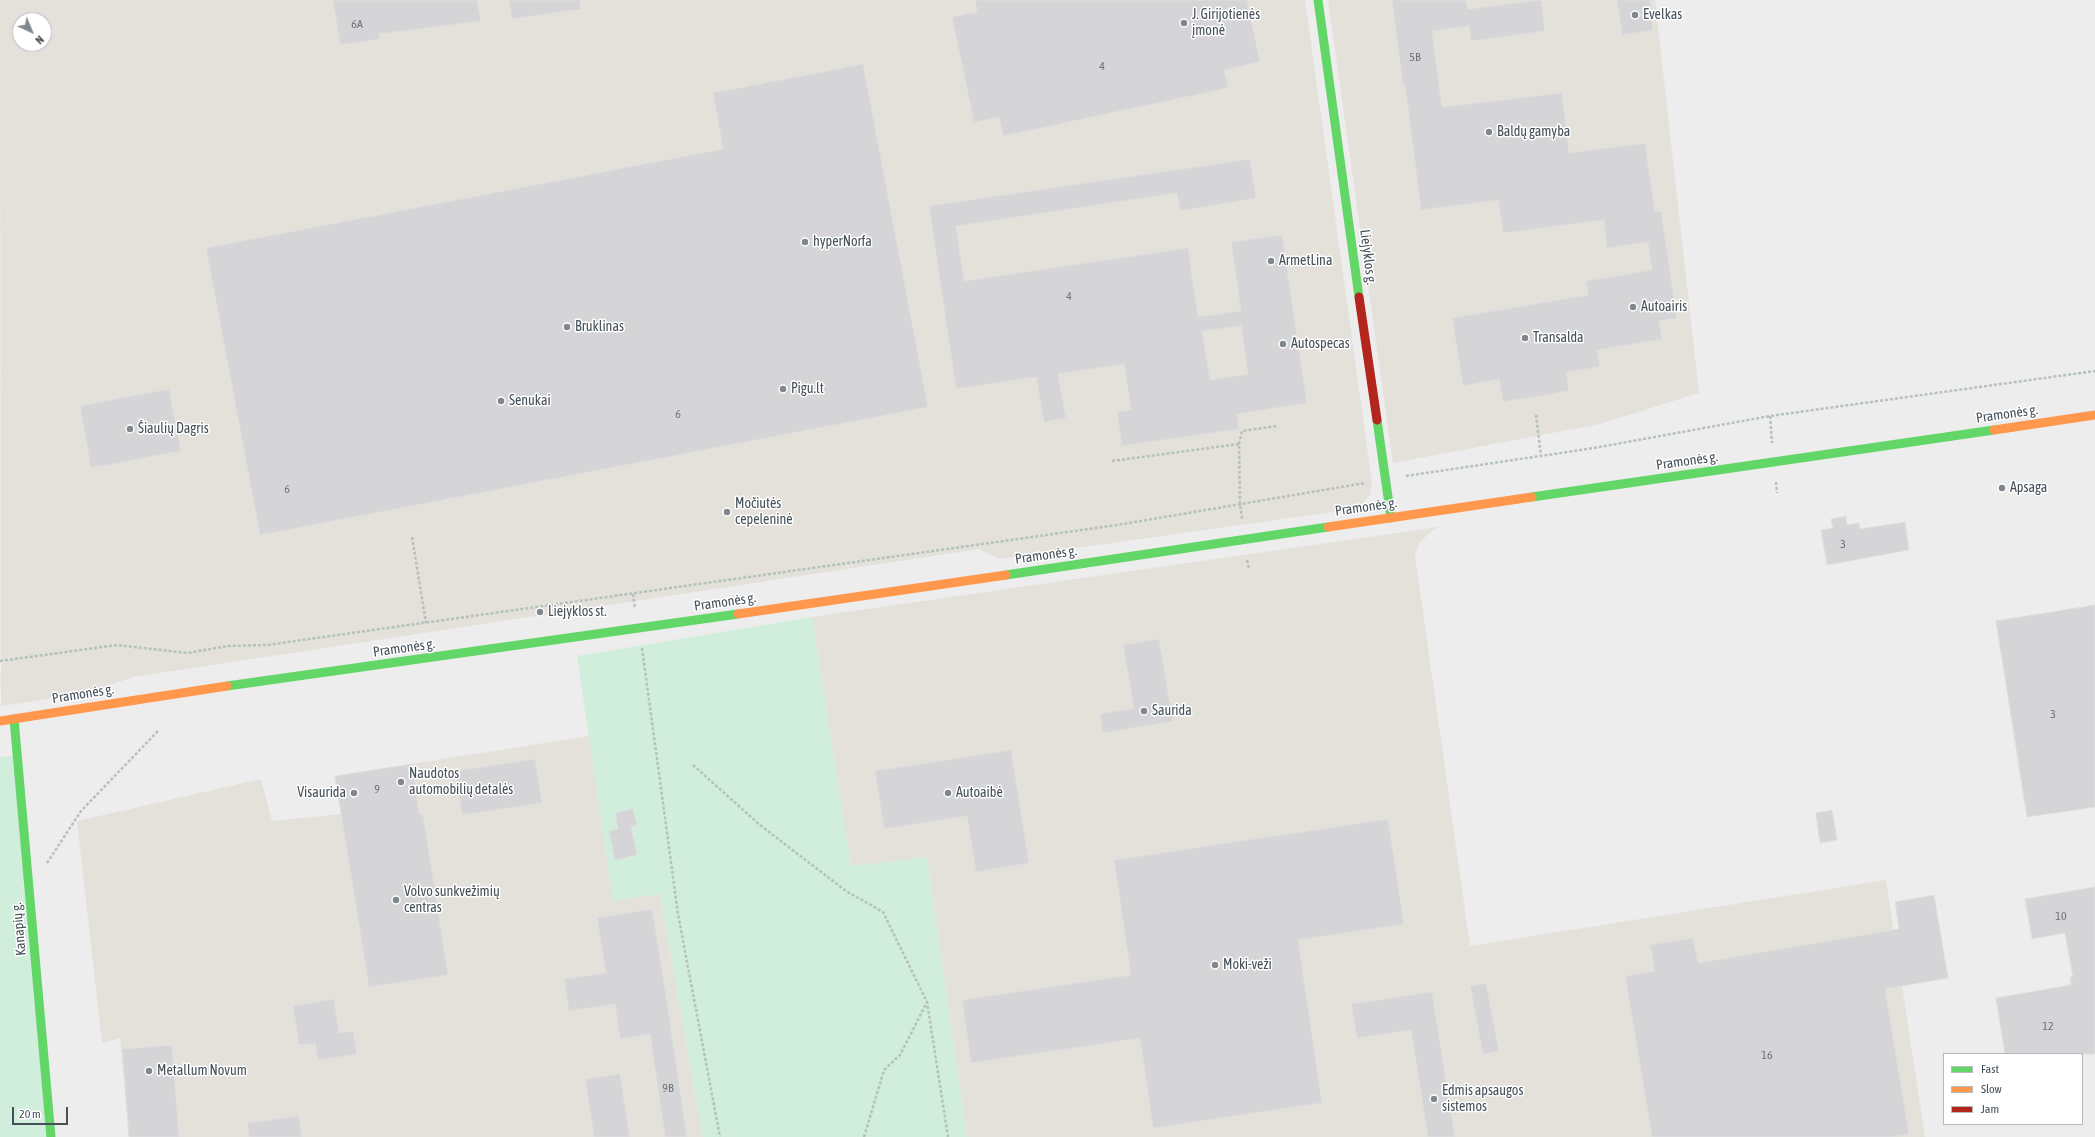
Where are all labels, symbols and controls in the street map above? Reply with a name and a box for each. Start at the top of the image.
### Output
place label: J. Girijotienės įmonė [1192,7,1260,40]
place label: Evelkas [1643,7,1682,23]
marker: Evelkas [1630,10,1640,20]
north arrow [12,12,52,52]
house number: 6A [351,17,363,31]
marker: J. Girijotienės įmonė [1179,18,1189,28]
text: N [33,33,46,46]
house number: 5B [1409,50,1421,64]
house number: 4 [1099,59,1105,73]
place label: Baldų gamyba [1497,124,1570,140]
marker: Baldų gamyba [1484,127,1494,137]
street label: Liejyklos g. [1356,228,1380,286]
place label: hyperNorfa [813,234,872,250]
marker: hyperNorfa [800,237,810,247]
place label: ArmetLina [1279,253,1332,269]
marker: ArmetLina [1266,256,1276,266]
house number: 4 [1066,289,1072,303]
place label: Autoairis [1641,299,1687,315]
marker: Autoairis [1628,302,1638,312]
place label: Bruklinas [575,319,624,335]
marker: Bruklinas [562,322,572,332]
place label: Transalda [1533,330,1584,346]
marker: Transalda [1520,333,1530,343]
place label: Autospecas [1291,336,1350,352]
marker: Autospecas [1278,339,1288,349]
place label: Pigu.lt [791,381,824,397]
marker: Pigu.lt [778,384,788,394]
place label: Senukai [509,393,551,409]
marker: Senukai [496,396,506,406]
street label: Pramonės g. [1975,401,2039,427]
house number: 6 [675,407,681,421]
place label: Šiaulių Dagris [138,421,209,437]
marker: Šiaulių Dagris [125,424,135,434]
street label: Pramonės g. [1655,448,1719,474]
place label: Apsaga [2010,480,2047,496]
house number: 6 [284,482,290,496]
marker: Apsaga [1997,483,2007,493]
street label: Pramonės g. [1334,494,1398,520]
place label: Močiutės cepeleninė [735,496,793,528]
marker: Močiutės cepeleninė [722,507,732,517]
house number: 3 [1840,537,1846,551]
street label: Pramonės g. [1014,542,1078,568]
street label: Pramonės g. [693,589,757,615]
place label: Liejyklos st. [548,604,607,620]
marker: Liejyklos st. [535,607,545,617]
street label: Pramonės g. [372,635,436,661]
street label: Pramonės g. [51,681,115,707]
place label: Saurida [1152,703,1192,719]
marker: Saurida [1139,706,1149,716]
house number: 3 [2050,707,2056,721]
place label: Naudotos automobilių detalės [409,766,513,798]
marker: Naudotos automobilių detalės [396,777,406,787]
house number: 9 [374,782,380,796]
place label: Visaurida [297,785,346,801]
place label: Autoaibė [956,785,1003,801]
marker: Visaurida [349,788,359,798]
marker: Autoaibė [943,788,953,798]
place label: Volvo sunkvežimių centras [404,884,500,916]
marker: Volvo sunkvežimių centras [391,895,401,905]
street label: Kanapių g. [8,902,30,956]
house number: 10 [2055,909,2067,923]
place label: Moki-veži [1223,957,1272,973]
marker: Moki-veži [1210,960,1220,970]
house number: 12 [2042,1019,2054,1033]
house number: 16 [1761,1048,1773,1062]
legend [1943,1053,2083,1125]
text: Fast [1981,1062,1999,1076]
place label: Metallum Novum [157,1063,247,1079]
marker: Metallum Novum [144,1066,154,1076]
house number: 9B [662,1081,674,1095]
text: Slow [1981,1082,2002,1096]
place label: Edmis apsaugos sistemos [1442,1083,1523,1116]
marker: Edmis apsaugos sistemos [1429,1094,1439,1104]
scale bar [14,1099,70,1125]
text: Jam [1981,1102,1999,1116]
text: 20 m [19,1107,41,1121]

